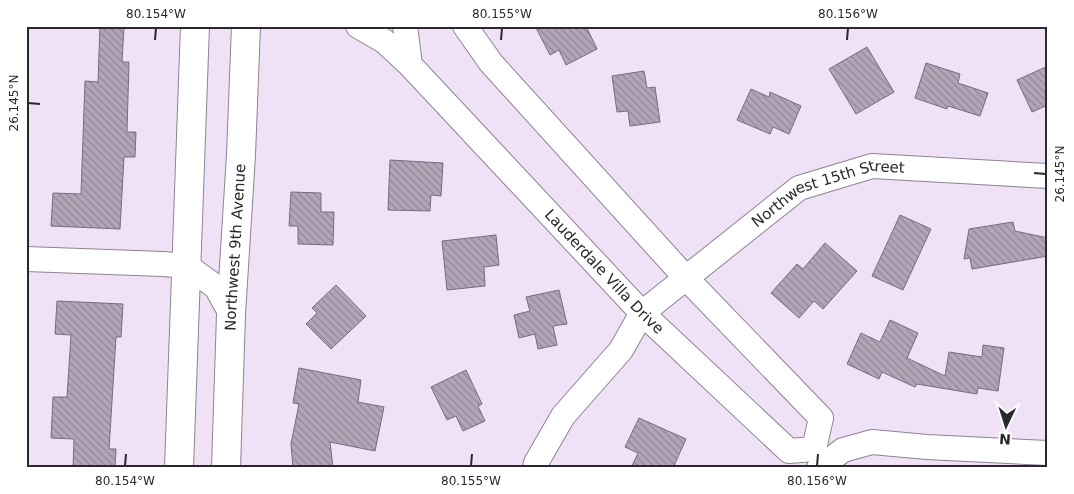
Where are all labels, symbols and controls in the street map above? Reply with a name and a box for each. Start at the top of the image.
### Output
text: 80.154°W [126,7,186,21]
text: 80.155°W [472,7,532,21]
text: 80.156°W [818,7,878,21]
text: 26.145°N [7,75,21,131]
text: 26.145°N [1053,146,1067,202]
street label: Northwest 15th Street [748,157,905,231]
street label: Northwest 9th Avenue [221,163,249,331]
street label: Lauderdale Villa Drive [541,206,668,338]
north arrow [982,402,1032,452]
text: N [999,431,1011,447]
text: 80.154°W [95,474,155,488]
text: 80.155°W [441,474,501,488]
text: 80.156°W [787,474,847,488]

